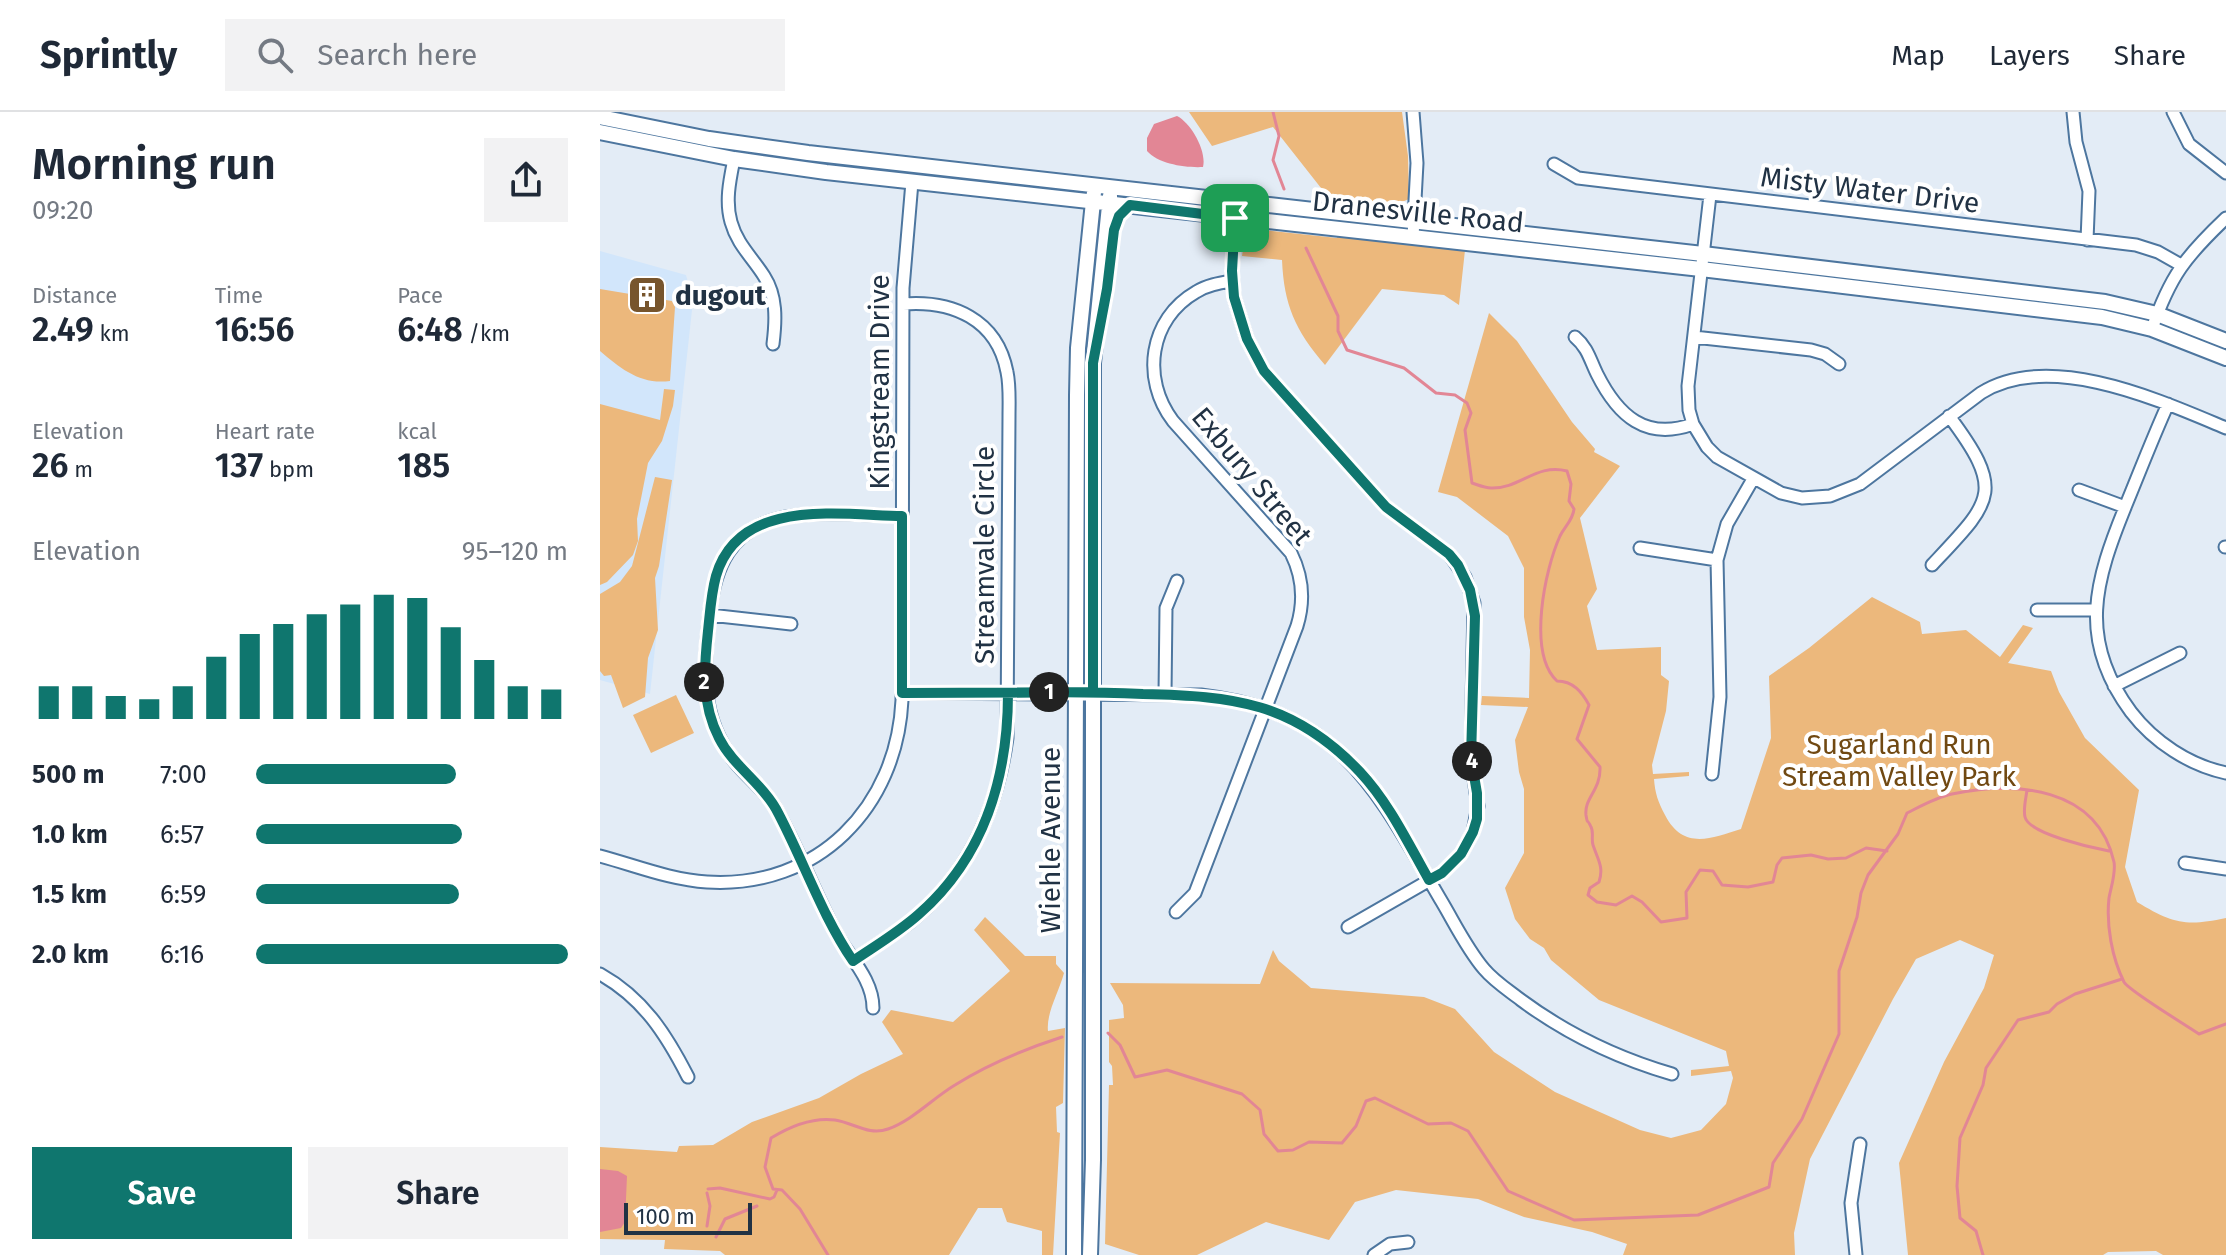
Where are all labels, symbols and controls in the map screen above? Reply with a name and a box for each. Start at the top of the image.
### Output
search box [225,19,785,91]
text: Sprintly [40,32,177,78]
icon: search [253,33,297,77]
text: Search here [317,37,477,73]
text: Map [1891,39,1945,72]
text: Layers [1989,39,2070,72]
text: Share [2114,39,2186,72]
text: Morning run [32,138,276,191]
button: share [484,138,568,222]
street label: Misty Water Drive [1759,160,1981,220]
pin [1201,184,1269,252]
street label: Dranesville Road [1311,184,1525,240]
text: 09:20 [32,195,94,226]
icon: arrive [1213,196,1257,240]
building icon: dugout [626,274,668,316]
street label: Kingstream Drive [863,274,896,490]
place label: dugout [675,279,767,312]
text: Distance [32,282,117,309]
text: Time [215,282,263,309]
text: Pace [397,282,443,309]
text: 2.49 [32,309,94,350]
text: 16:56 [215,309,294,350]
text: 6:48 [397,309,463,350]
text: km [94,320,130,347]
text: /km [463,320,510,347]
street label: Exbury Street [1185,400,1320,552]
text: Elevation [32,418,124,445]
text: Heart rate [215,418,315,445]
text: kcal [397,418,437,445]
text: 26 [32,445,68,486]
text: 137 [215,445,263,486]
text: 185 [397,445,450,486]
street label: Streamvale Circle [968,446,1001,664]
text: m [68,456,93,483]
text: bpm [263,456,314,483]
text: Elevation [32,536,141,567]
text: 95–120 m [462,536,568,567]
pin: 2 [684,662,724,702]
text: 2 [698,668,710,695]
pin: 1 [1029,672,1069,712]
text: 1 [1044,678,1054,705]
park label: Sugarland Run Stream Valley Park [1782,728,2017,793]
pin: 4 [1452,741,1492,781]
street label: Wiehle Avenue [1034,747,1067,933]
text: 4 [1466,747,1478,774]
text: 500 m [32,759,105,790]
text: 7:00 [160,759,207,790]
text: 1.0 km [32,819,108,850]
text: 6:57 [160,819,204,850]
text: 1.5 km [32,879,107,910]
text: 6:59 [160,879,207,910]
text: 2.0 km [32,939,109,970]
text: 6:16 [160,939,204,970]
button: Save [32,1147,292,1239]
button: Share [308,1147,568,1239]
scale bar [624,1199,752,1235]
text: 100 m [636,1203,695,1230]

